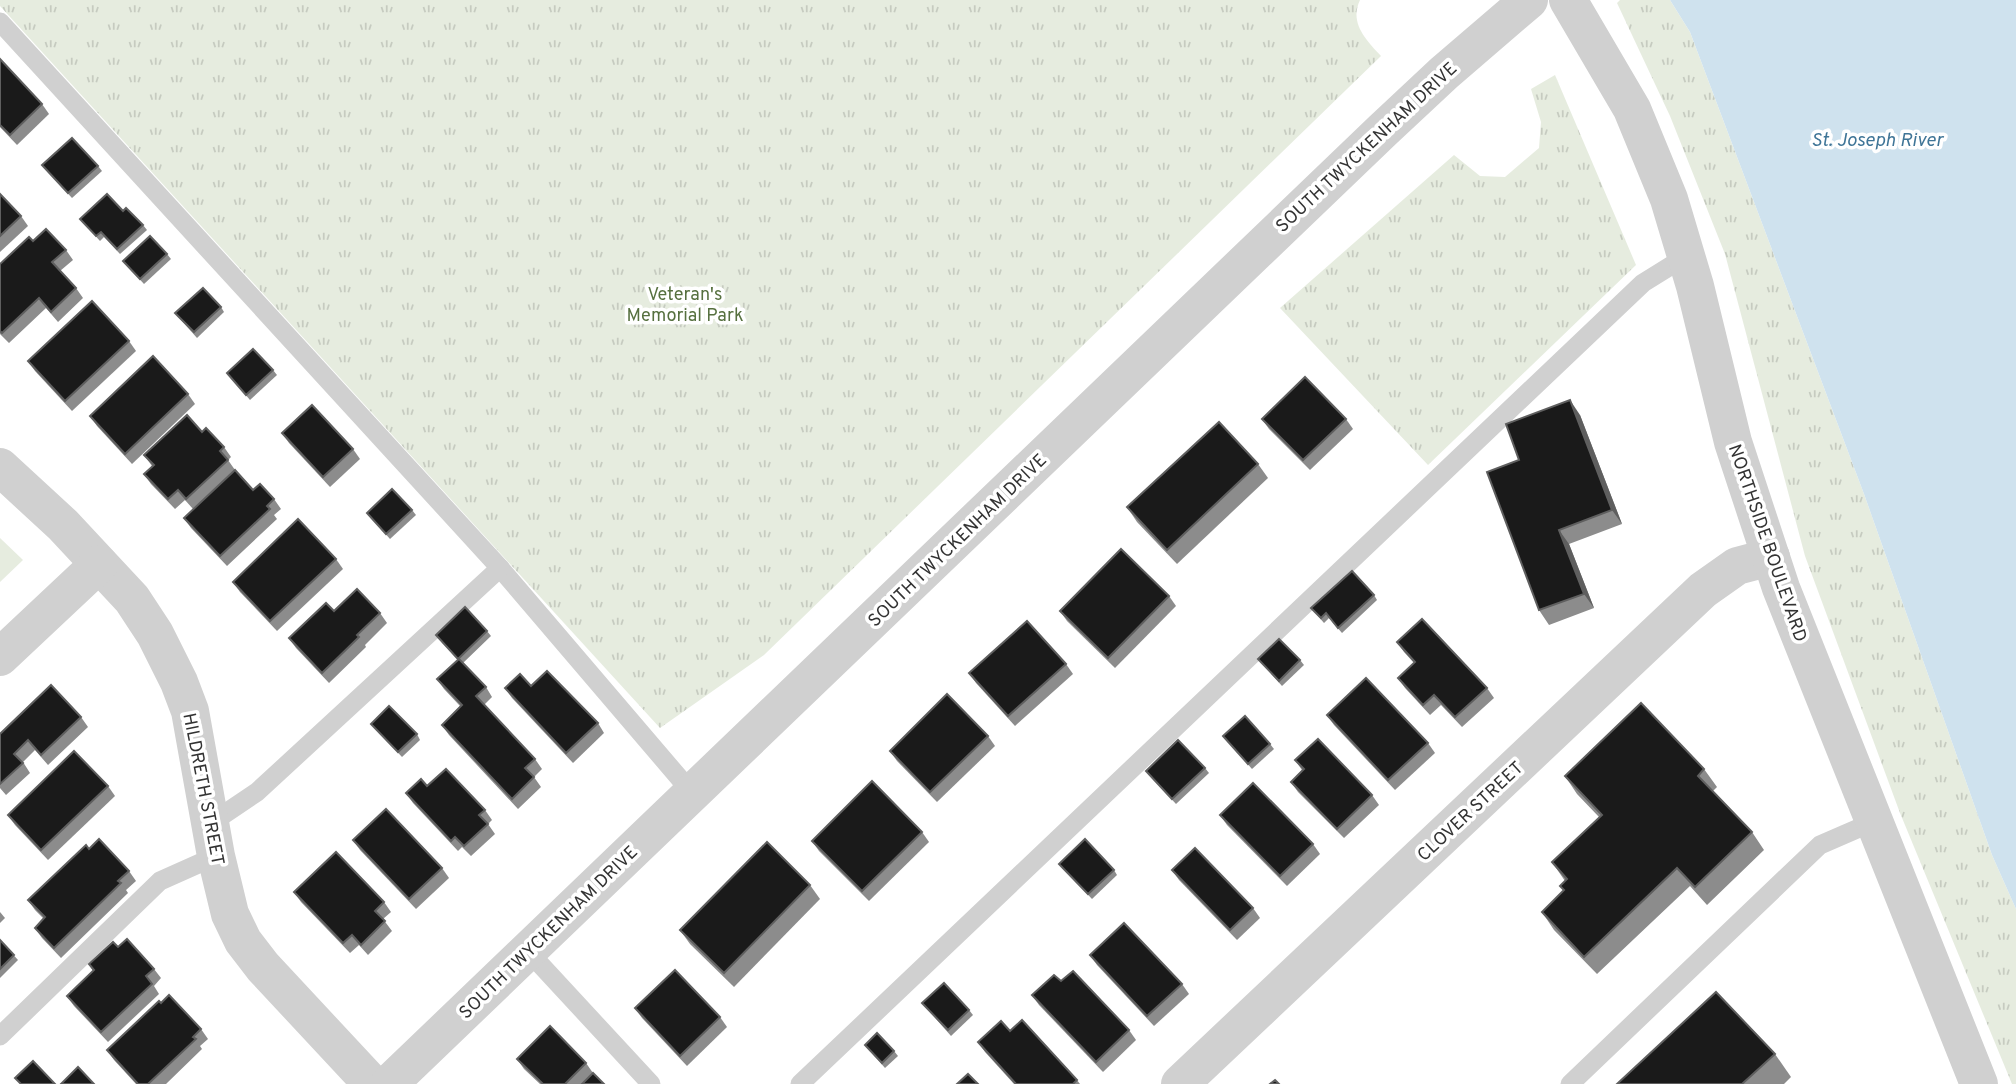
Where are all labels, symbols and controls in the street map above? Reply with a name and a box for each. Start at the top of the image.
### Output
street label: SOUTH TWYCKENHAM DRIVE [1271,58,1463,238]
water label: St. Joseph River [1811,129,1945,153]
park label: Veteran's Memorial Park [627,284,743,328]
street label: NORTHSIDE BOULEVARD [1722,442,1811,645]
street label: SOUTH TWYCKENHAM DRIVE [864,449,1052,633]
street label: HILDRETH STREET [176,711,229,867]
street label: CLOVER STREET [1413,757,1529,867]
street label: SOUTH TWYCKENHAM DRIVE [455,841,643,1025]

